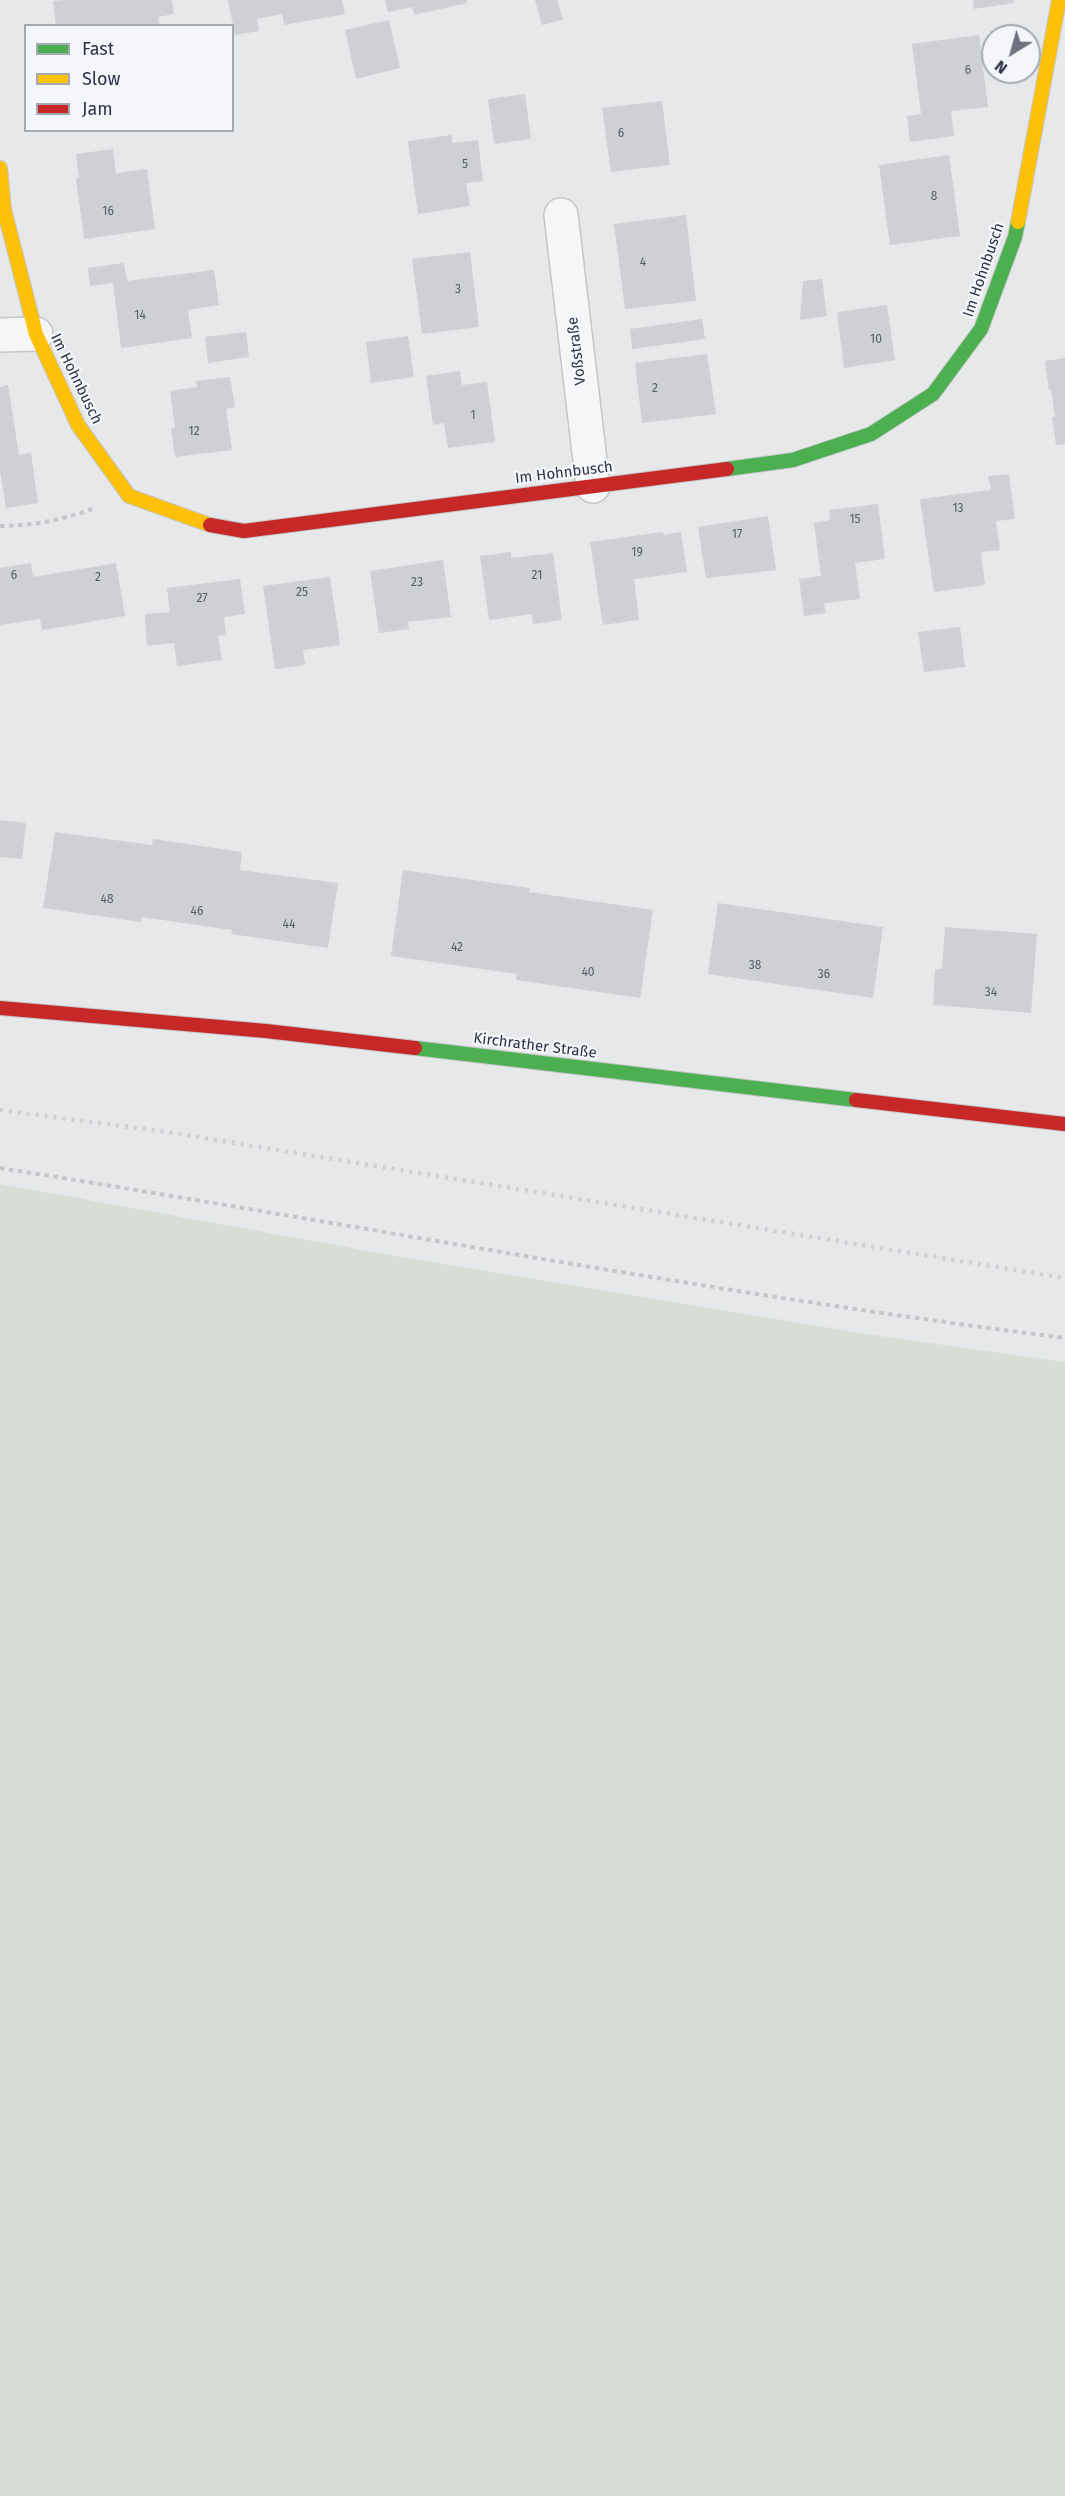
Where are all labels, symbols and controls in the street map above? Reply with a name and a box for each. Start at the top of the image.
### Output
legend [24,24,234,132]
north arrow [981,24,1041,84]
text: Fast [82,38,114,60]
text: N [991,56,1011,78]
house number: 6 [965,64,971,78]
text: Slow [82,68,120,90]
text: Jam [82,98,113,120]
house number: 6 [618,127,624,141]
house number: 5 [462,158,468,172]
house number: 8 [931,190,937,204]
house number: 16 [102,205,114,219]
street label: Im Hohnbusch [959,221,1009,319]
house number: 4 [640,256,646,270]
house number: 3 [455,283,461,297]
house number: 14 [134,309,146,323]
street label: Voßstraße [564,316,590,386]
street label: Im Hohnbusch [46,331,106,427]
house number: 10 [870,333,882,347]
house number: 2 [652,382,658,396]
house number: 1 [470,409,476,423]
house number: 12 [188,425,200,439]
street label: Im Hohnbusch [514,458,614,488]
house number: 13 [952,502,964,516]
house number: 15 [849,513,861,527]
house number: 17 [732,528,742,542]
house number: 19 [631,546,643,560]
house number: 6 [11,569,17,583]
house number: 21 [532,569,542,583]
house number: 2 [95,571,101,585]
house number: 23 [411,576,423,590]
house number: 25 [296,586,308,600]
house number: 27 [196,592,208,606]
house number: 48 [101,893,113,907]
house number: 46 [191,905,203,919]
house number: 44 [283,918,295,932]
house number: 42 [451,941,463,955]
house number: 38 [749,959,761,973]
house number: 40 [581,966,595,980]
house number: 36 [818,968,830,982]
house number: 34 [985,986,997,1000]
street label: Kirchrather Straße [472,1030,598,1062]

